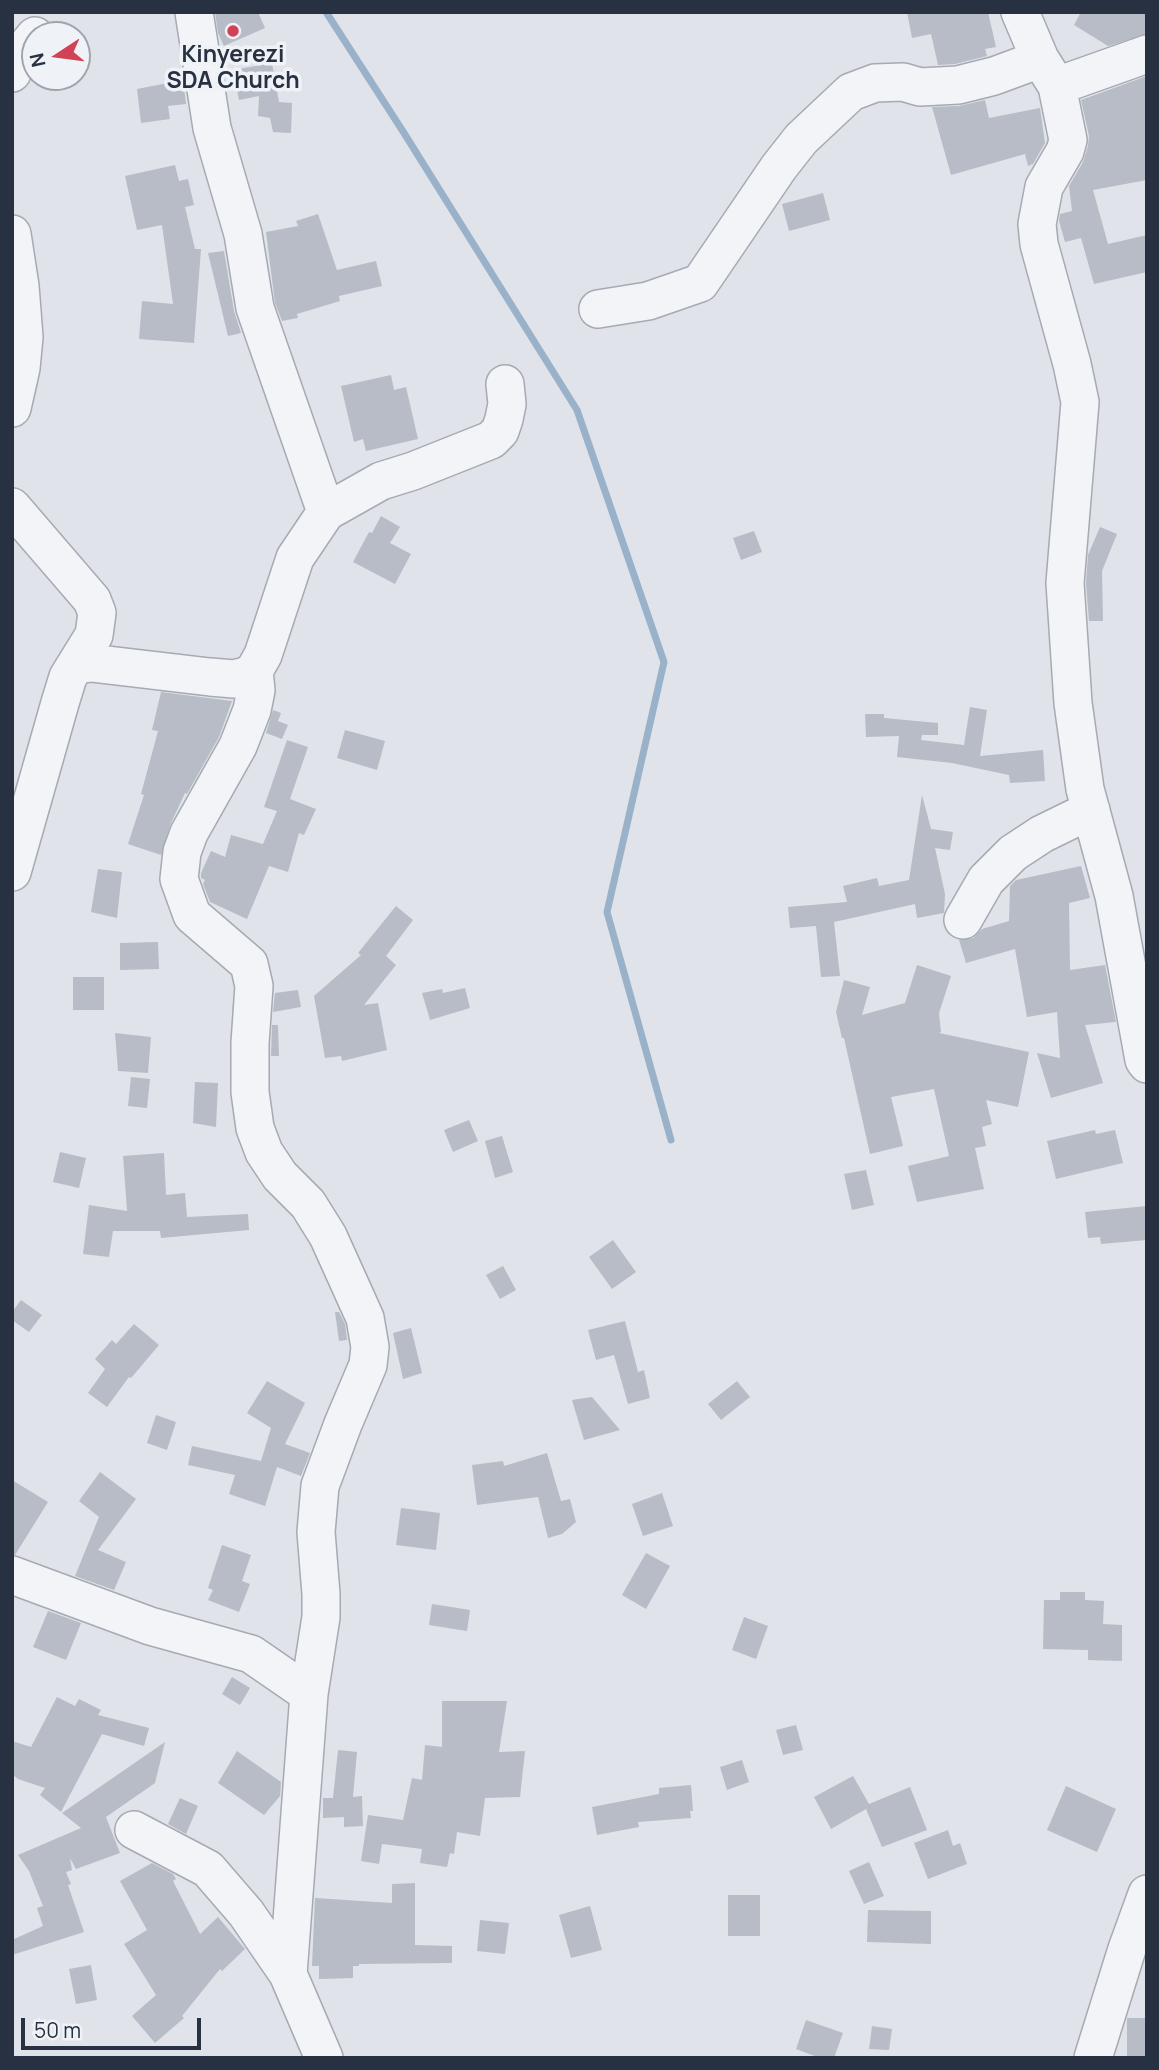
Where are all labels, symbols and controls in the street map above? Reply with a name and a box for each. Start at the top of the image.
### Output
north arrow [21,21,91,91]
marker: Kinyerezi SDA Church [225,23,241,39]
place label: Kinyerezi SDA Church [166,42,300,96]
text: N [23,51,52,70]
scale bar [24,2004,205,2048]
text: 50 m [34,2016,81,2044]

